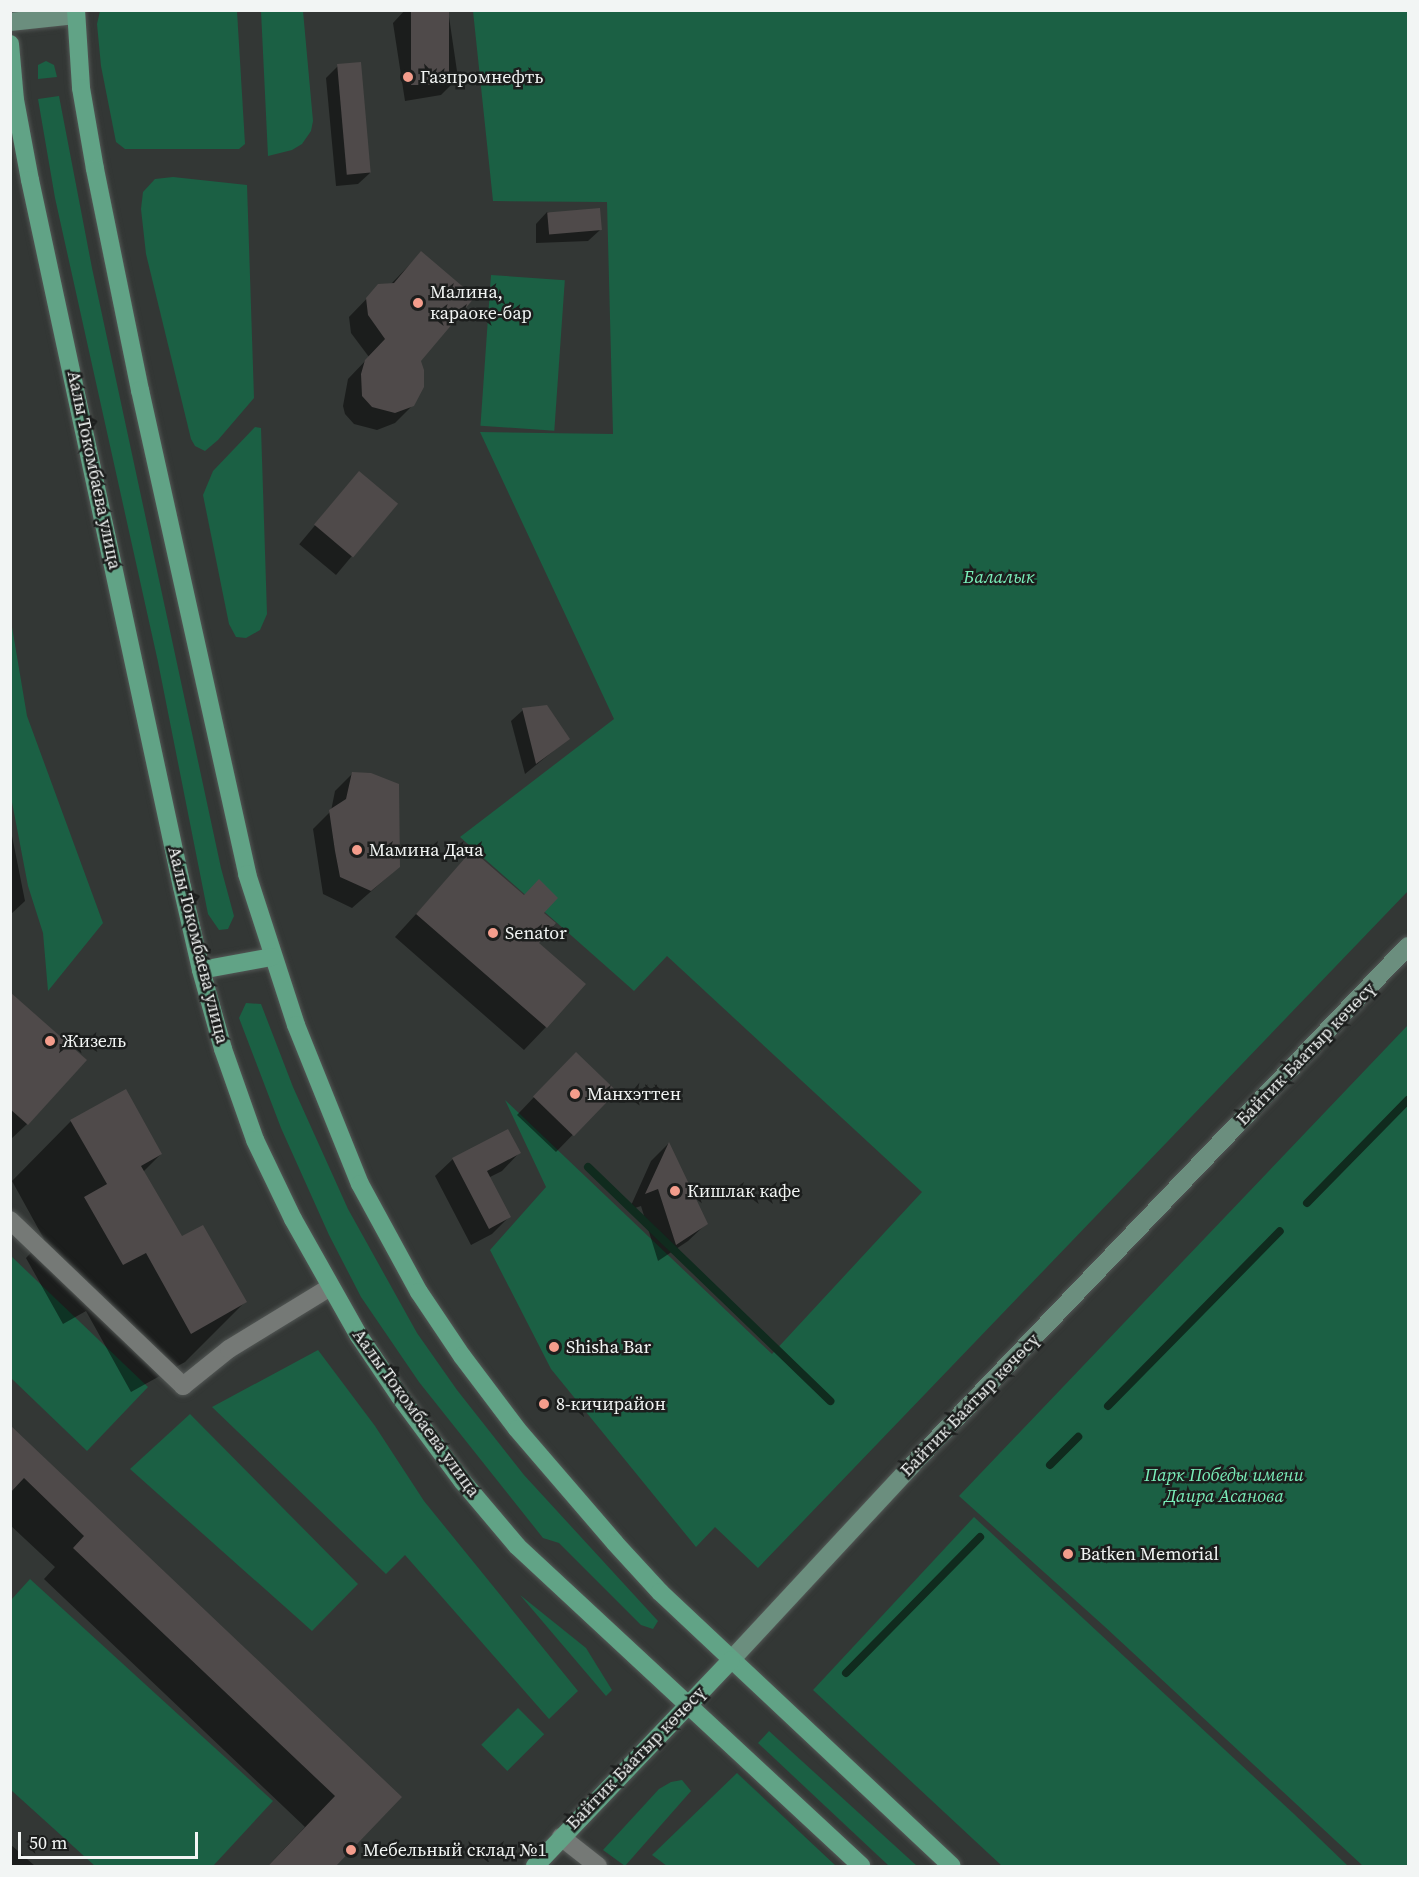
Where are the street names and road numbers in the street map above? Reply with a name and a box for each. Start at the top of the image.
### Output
street label: Аалы Токомбаева улица [62,369,126,571]
street label: Аалы Токомбаева улица [163,844,233,1046]
street label: Байтик Баатыр көчөсү [1232,978,1380,1130]
street label: Аалы Токомбаева улица [348,1325,484,1501]
street label: Байтик Баатыр көчөсү [896,1329,1044,1481]
street label: Байтик Баатыр көчөсү [562,1682,710,1834]

